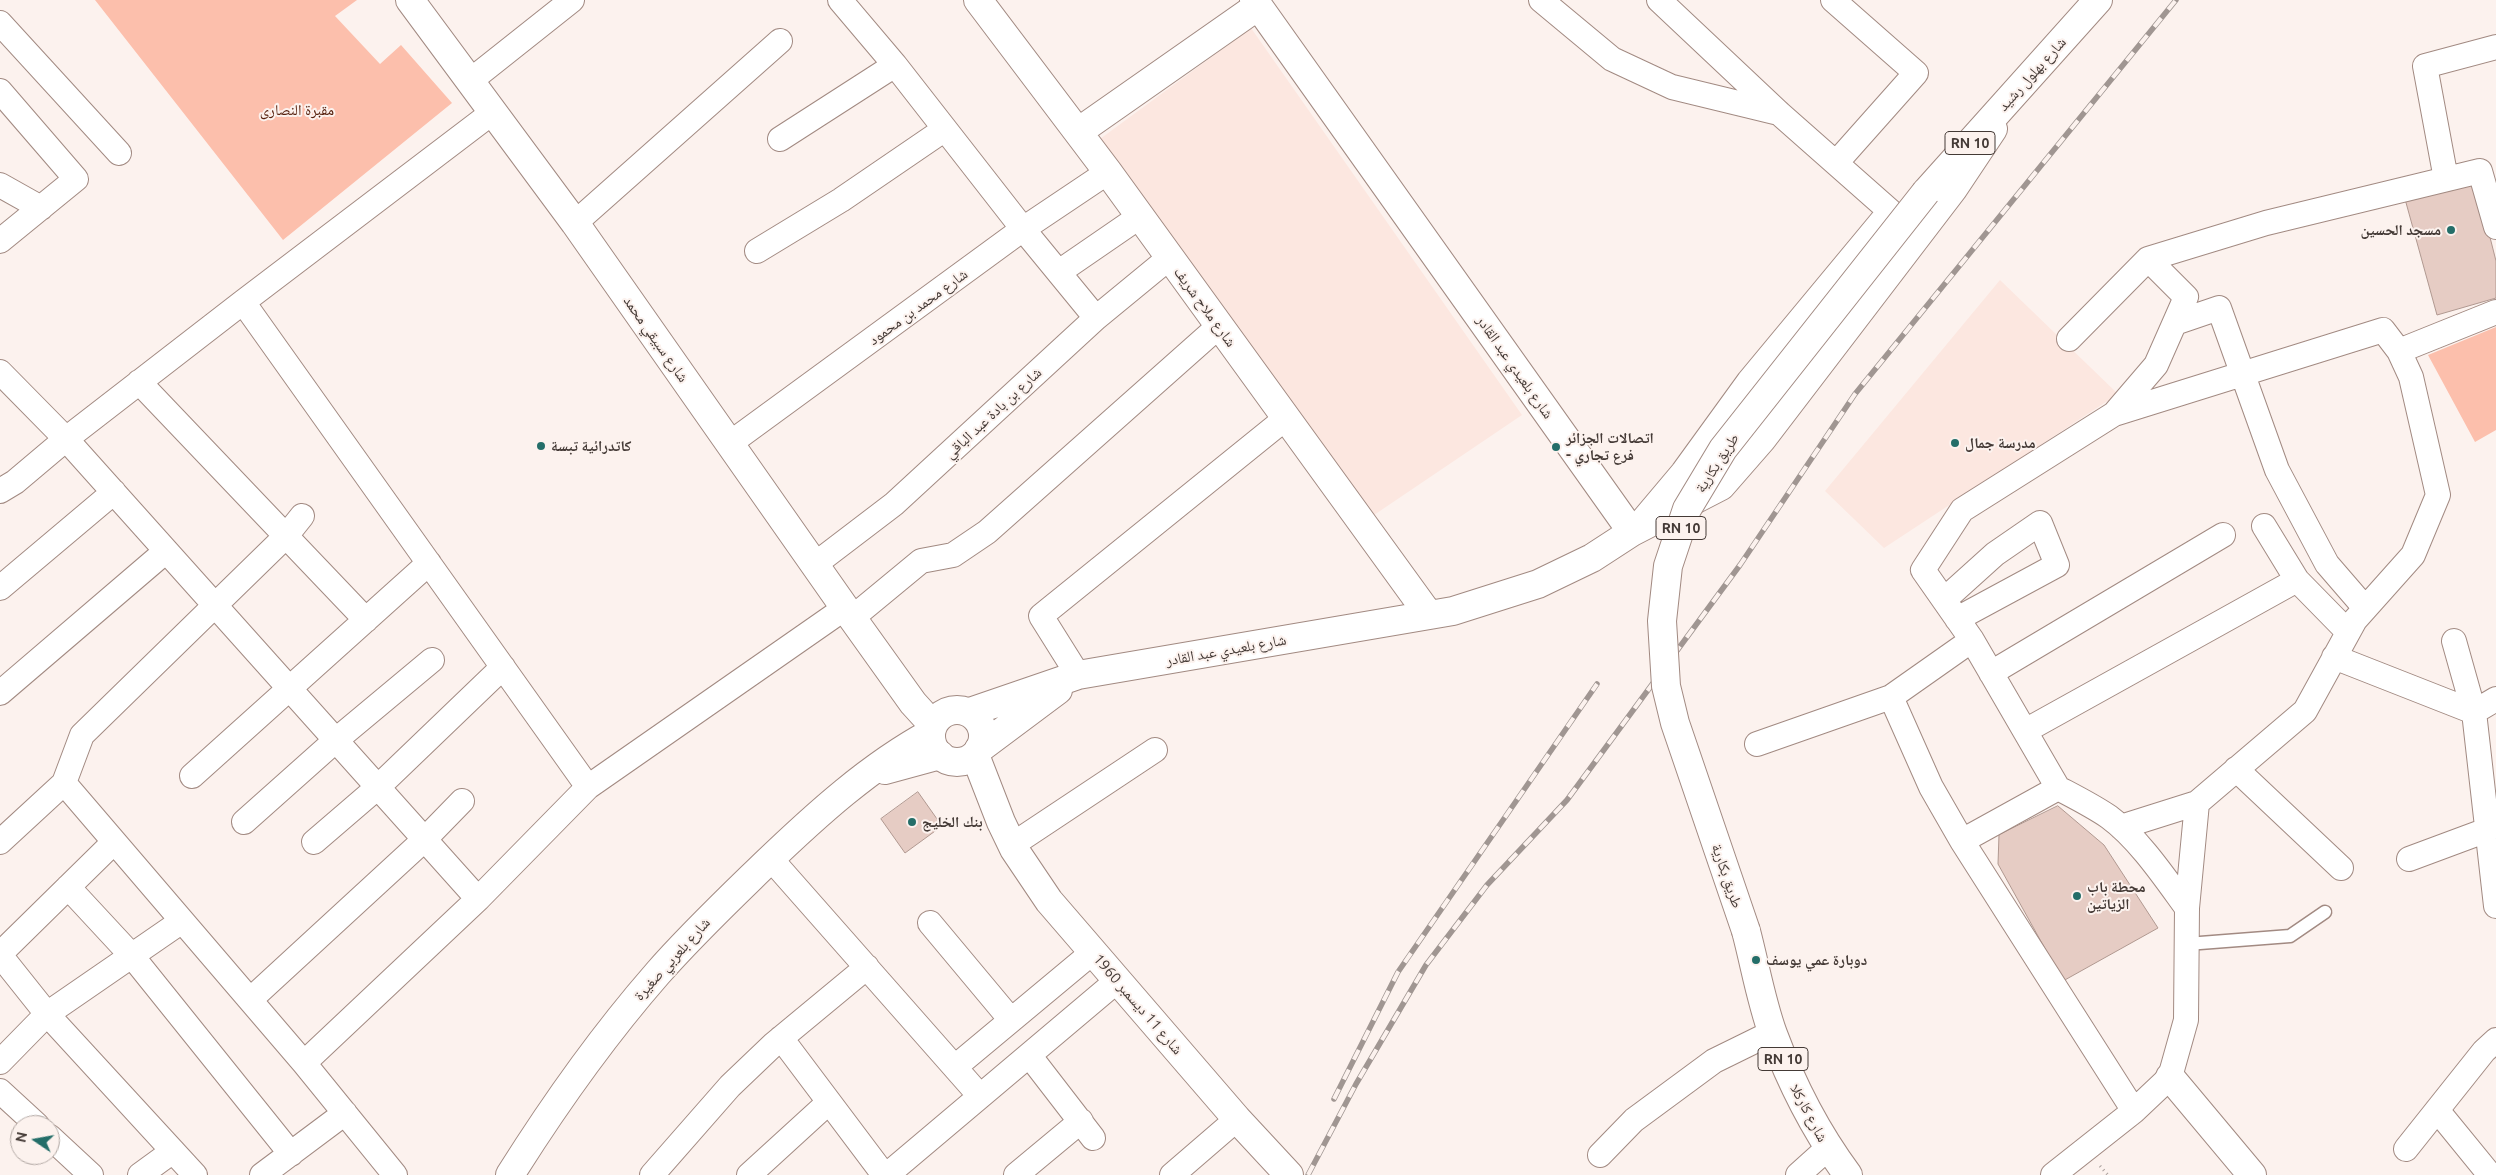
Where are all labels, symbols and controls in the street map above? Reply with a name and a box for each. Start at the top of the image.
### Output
street label: شارع بهلول رشيد [1994,33,2070,115]
park label: مقبرة النصارى [260,101,334,119]
road number: RN 10 [1945,132,1995,154]
place label: مسجد الحسين [2361,221,2441,239]
marker: مسجد الحسين [2445,224,2457,236]
street label: شارع ملاح شريف [1170,264,1240,350]
street label: شارع محمد بن محمود [865,265,971,349]
street label: شارع سبيقي محمد [620,292,692,386]
street label: شارع بلعيدي عبد القادر [1473,312,1557,422]
street label: شارع بن بادة عبد الباقي [941,363,1045,463]
place label: اتصالات الجزائر - فرع تجاري [1566,429,1654,464]
street label: طريق بكارية [1691,430,1743,496]
place label: مدرسة جمال [1965,434,2035,452]
place label: كاتدرائية تبسة [551,437,631,455]
marker: مدرسة جمال [1949,437,1961,449]
marker: كاتدرائية تبسة [535,440,547,452]
marker: اتصالات الجزائر - فرع تجاري [1550,441,1562,453]
road number: RN 10 [1656,516,1706,540]
street label: شارع بلعيدي عبد القادر [1164,631,1288,669]
place label: بنك الخليج [922,813,983,831]
marker: بنك الخليج [906,816,918,828]
street label: طريق بكارية [1708,842,1746,910]
place label: محطة باب الزياتين [2087,878,2146,913]
marker: محطة باب الزياتين [2071,890,2083,902]
street label: شارع بلعربي صغيرة [630,914,714,1004]
street label: شارع 11 ديسمبر 1960 [1089,950,1187,1058]
place label: دوبارة عمي يوسف [1766,951,1867,969]
marker: دوبارة عمي يوسف [1750,954,1762,966]
road number: RN 10 [1758,1048,1808,1070]
street label: شارع كاركلا [1786,1081,1832,1145]
north arrow [10,1115,60,1165]
text: N [12,1130,30,1144]

